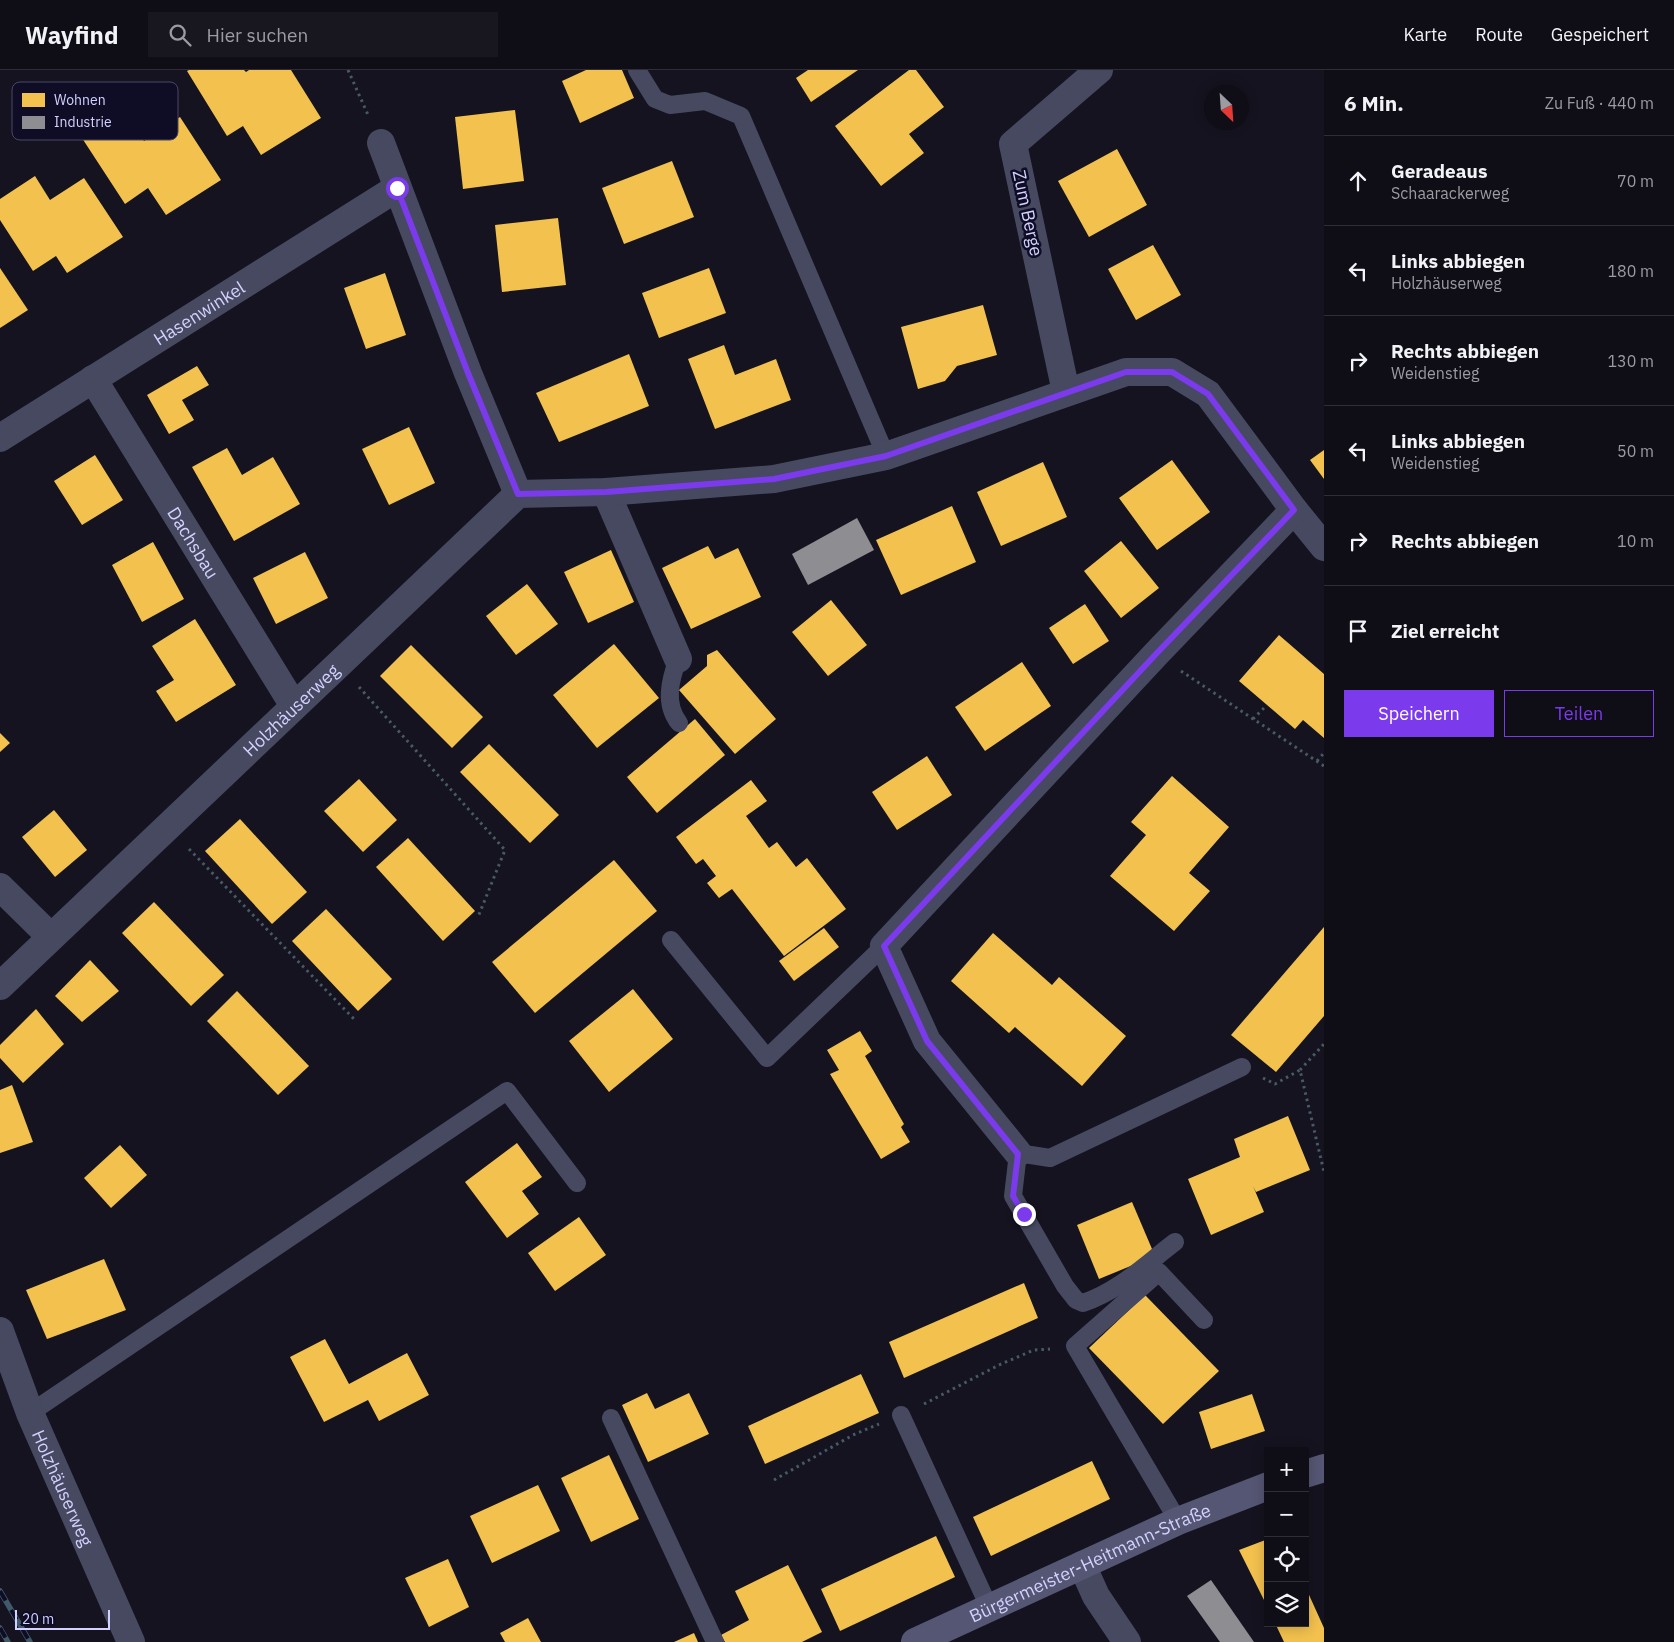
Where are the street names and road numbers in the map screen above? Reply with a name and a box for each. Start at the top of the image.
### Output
street label: Zum Berge [1008,168,1048,258]
street label: Hasenwinkel [149,275,249,350]
street label: Dachsbau [163,502,224,583]
street label: Holzhäuserweg [238,658,344,761]
street label: Holzhäuserweg [27,1426,99,1550]
street label: Bürgermeister-Heitmann-Straße [965,1498,1214,1627]

